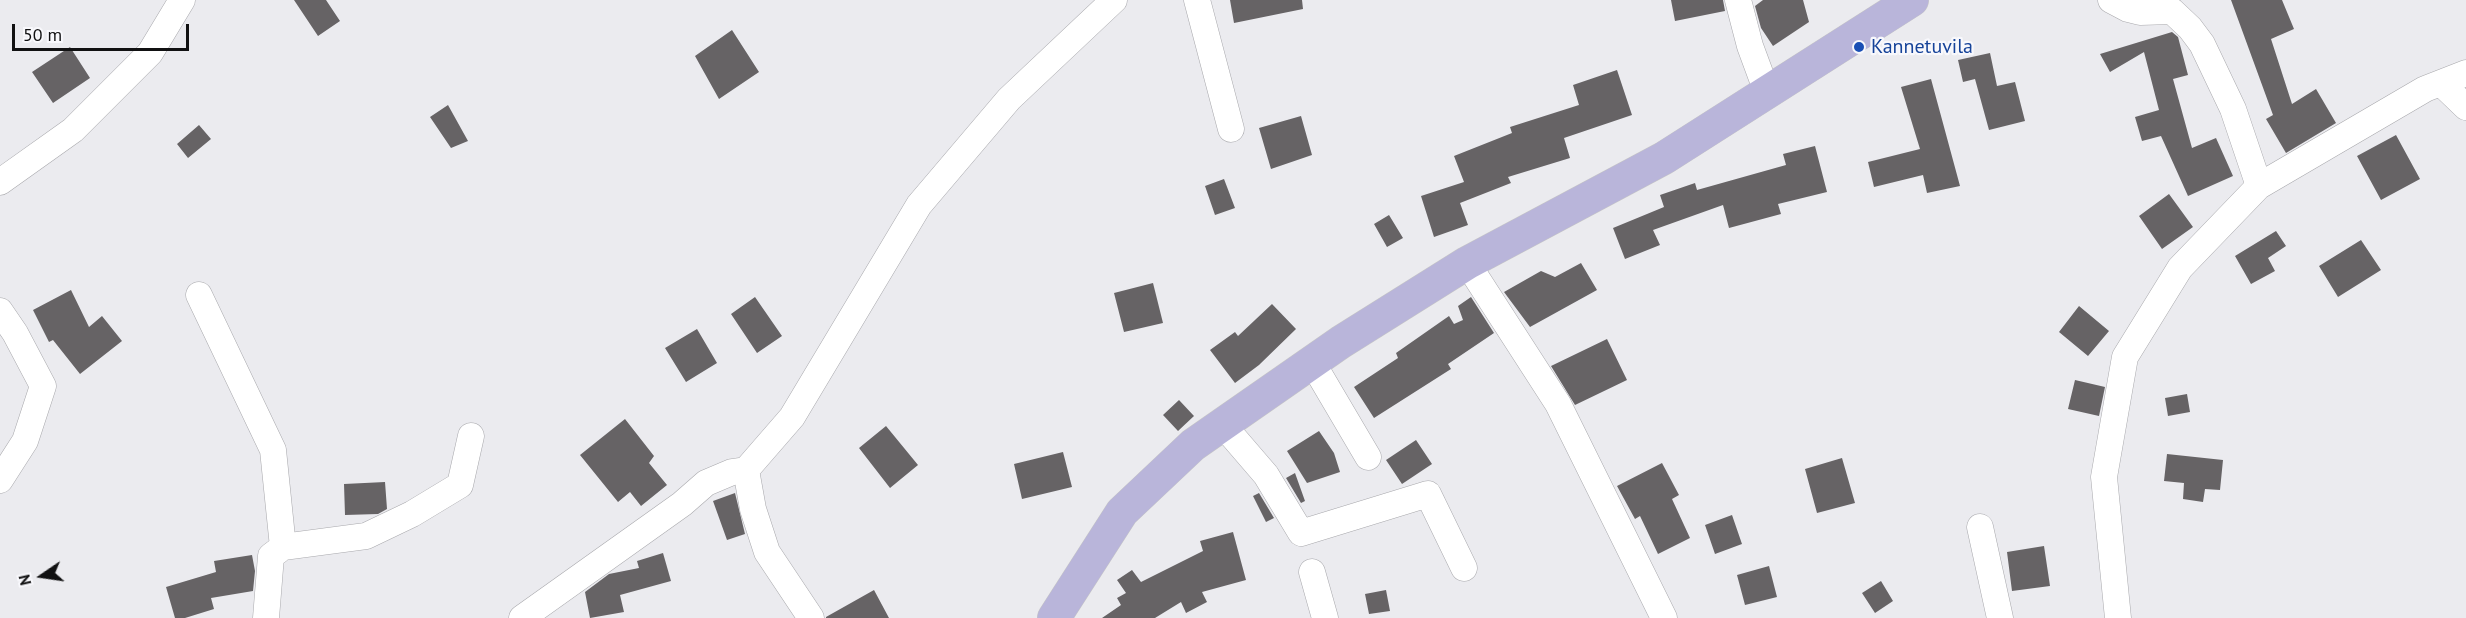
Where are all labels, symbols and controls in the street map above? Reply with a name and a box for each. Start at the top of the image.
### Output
scale bar [15,12,192,50]
text: 50 m [23,23,62,46]
place label: Kannetuvila [1871,35,1973,59]
marker: Kannetuvila [1852,40,1866,54]
north arrow [12,546,72,606]
text: N [14,573,35,587]

